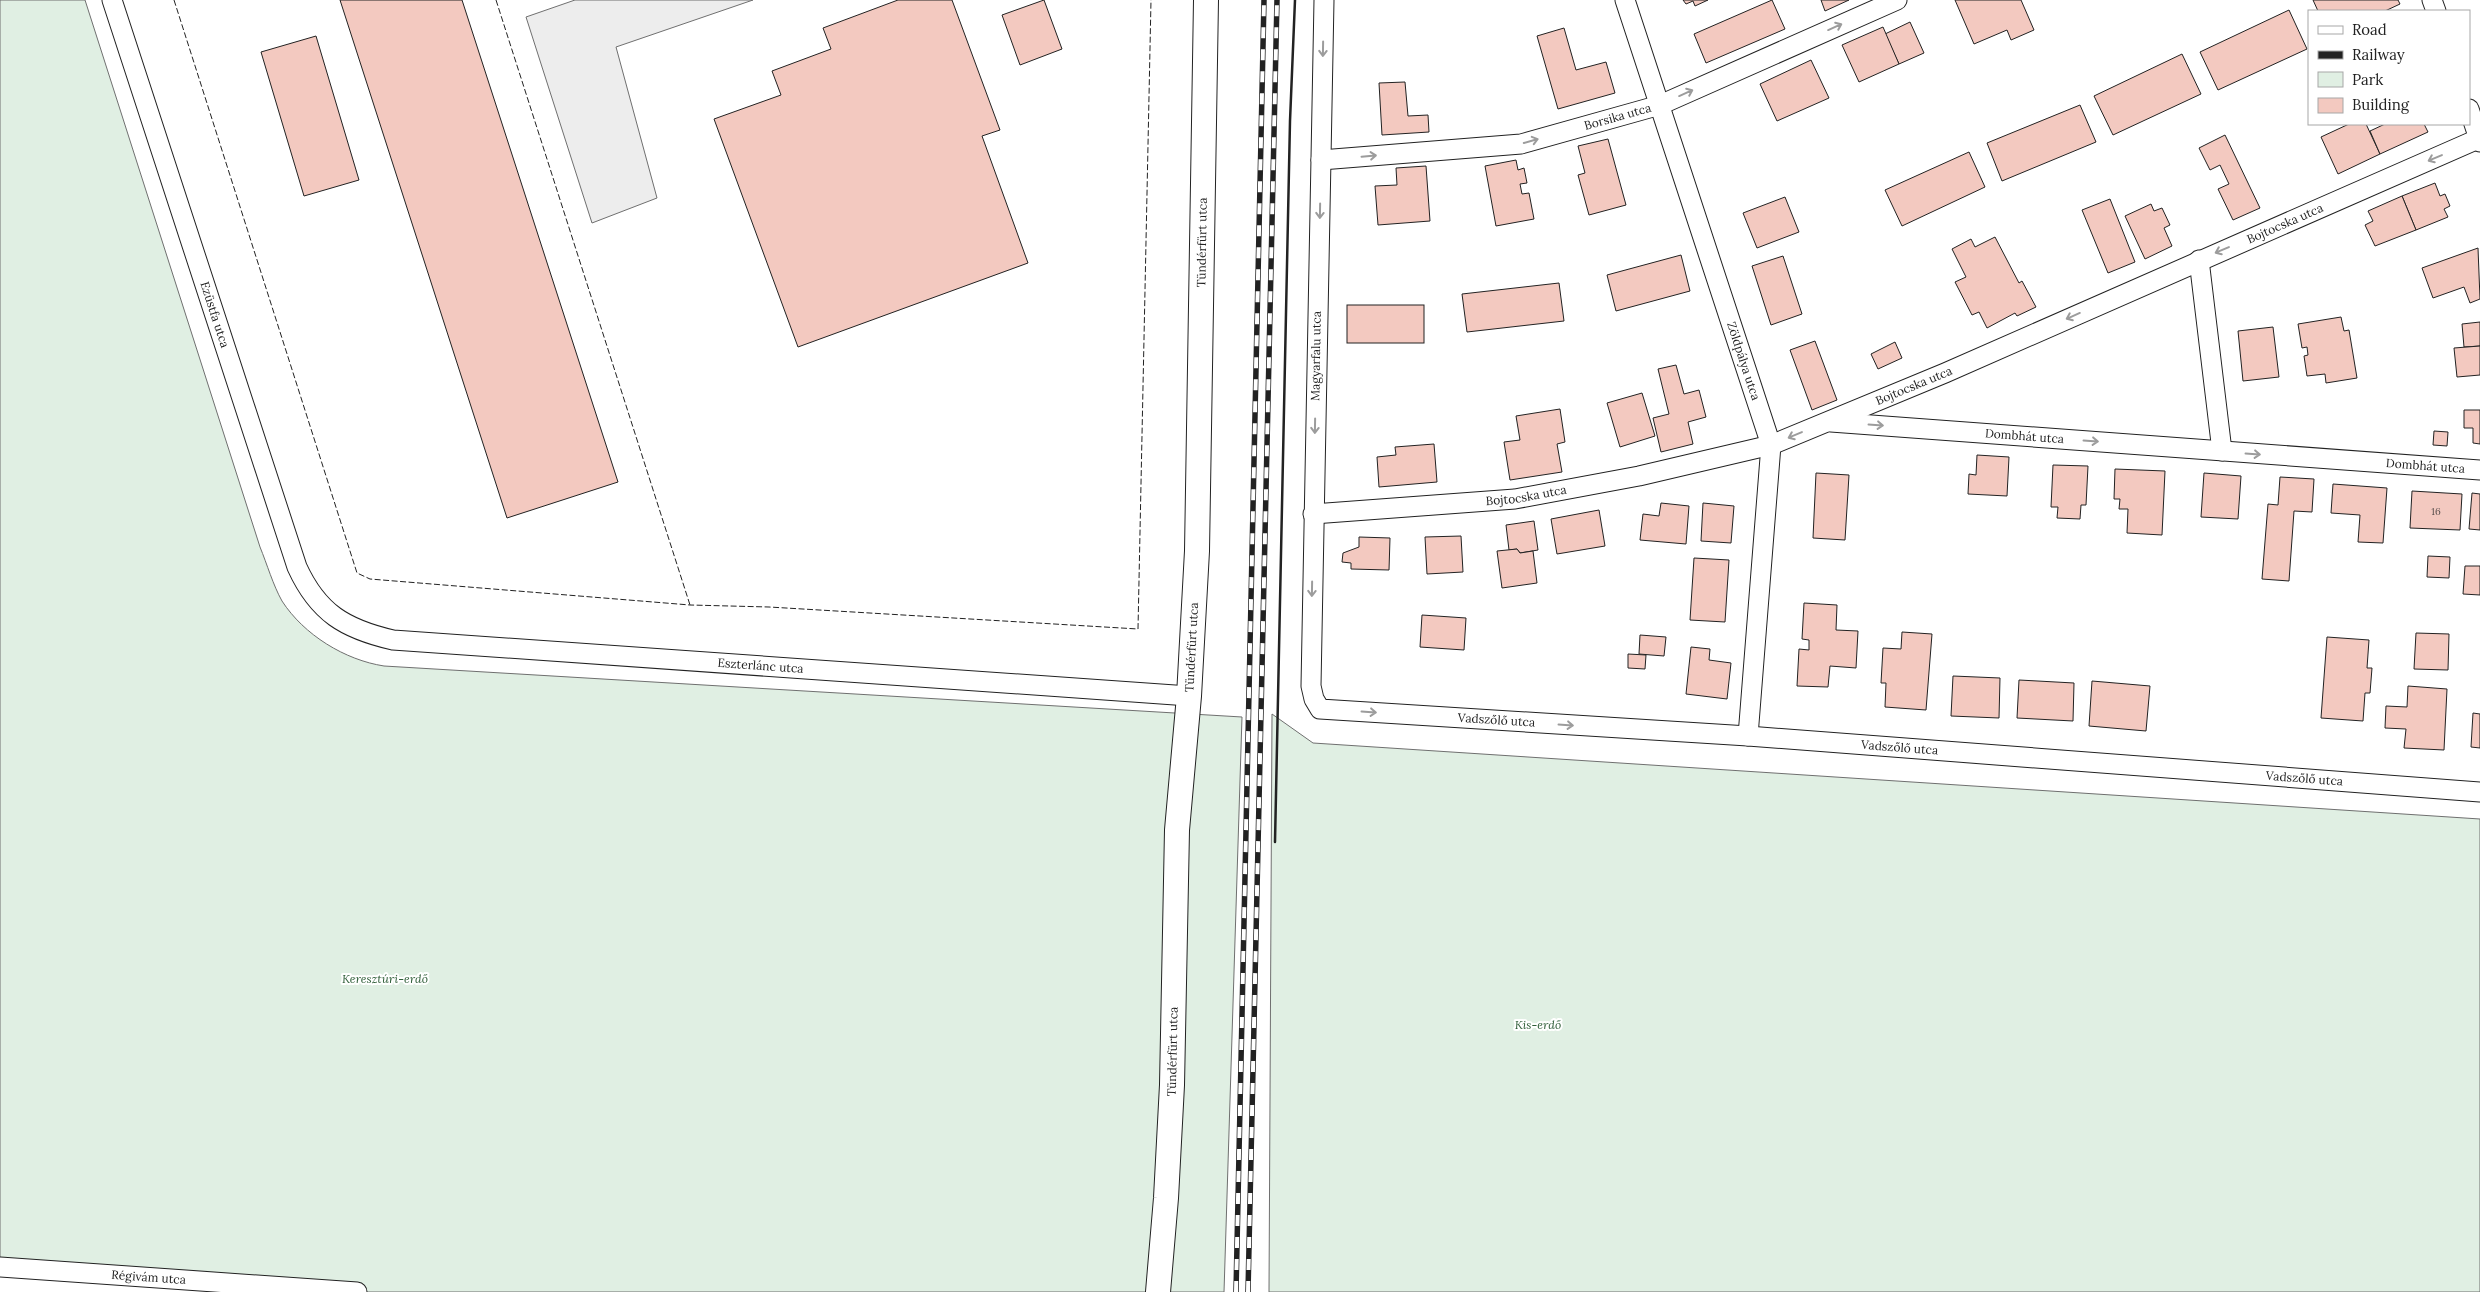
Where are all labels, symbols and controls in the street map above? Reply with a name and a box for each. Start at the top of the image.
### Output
legend [2308,10,2470,125]
text: Road [2352,20,2387,39]
one-way arrow [1827,22,1842,32]
one-way arrow [1318,40,1328,56]
text: Railway [2352,45,2405,64]
text: Park [2352,70,2383,89]
one-way arrow [1678,88,1693,98]
text: Building [2352,95,2410,114]
street label: Borsika utca [1582,100,1653,133]
one-way arrow [1522,136,1538,145]
one-way arrow [1361,151,1377,161]
one-way arrow [2428,153,2443,163]
street label: Tündérfürt utca [1193,197,1210,287]
street label: Bojtocska utca [2244,200,2325,246]
one-way arrow [1315,203,1324,219]
one-way arrow [2215,246,2230,255]
street label: Ezüstfa utca [197,279,233,350]
street label: Magyarfalu utca [1307,311,1324,401]
one-way arrow [2066,311,2081,321]
street label: Zöldpálya utca [1724,320,1764,402]
street label: Bojtocska utca [1873,363,1954,408]
one-way arrow [1310,418,1320,434]
one-way arrow [1868,420,1884,430]
street label: Dombhát utca [1984,425,2065,446]
one-way arrow [1788,431,1803,441]
one-way arrow [2082,437,2098,446]
one-way arrow [2244,449,2260,458]
street label: Dombhát utca [2385,455,2465,476]
street label: Bojtocska utca [1485,482,1568,508]
house number: 16 [2431,505,2441,518]
one-way arrow [1307,580,1317,596]
street label: Tündérfürt utca [1181,602,1201,692]
street label: Eszterlánc utca [717,655,804,676]
one-way arrow [1361,708,1377,717]
street label: Vadszőlő utca [1456,710,1536,730]
one-way arrow [1558,720,1574,729]
street label: Vadszőlő utca [1859,737,1939,758]
street label: Vadszőlő utca [2264,768,2344,789]
park label: Keresztúri-erdő [342,971,428,986]
street label: Tündérfürt utca [1163,1007,1181,1097]
park label: Kis-erdő [1515,1017,1561,1032]
street label: Régivám utca [111,1267,186,1287]

